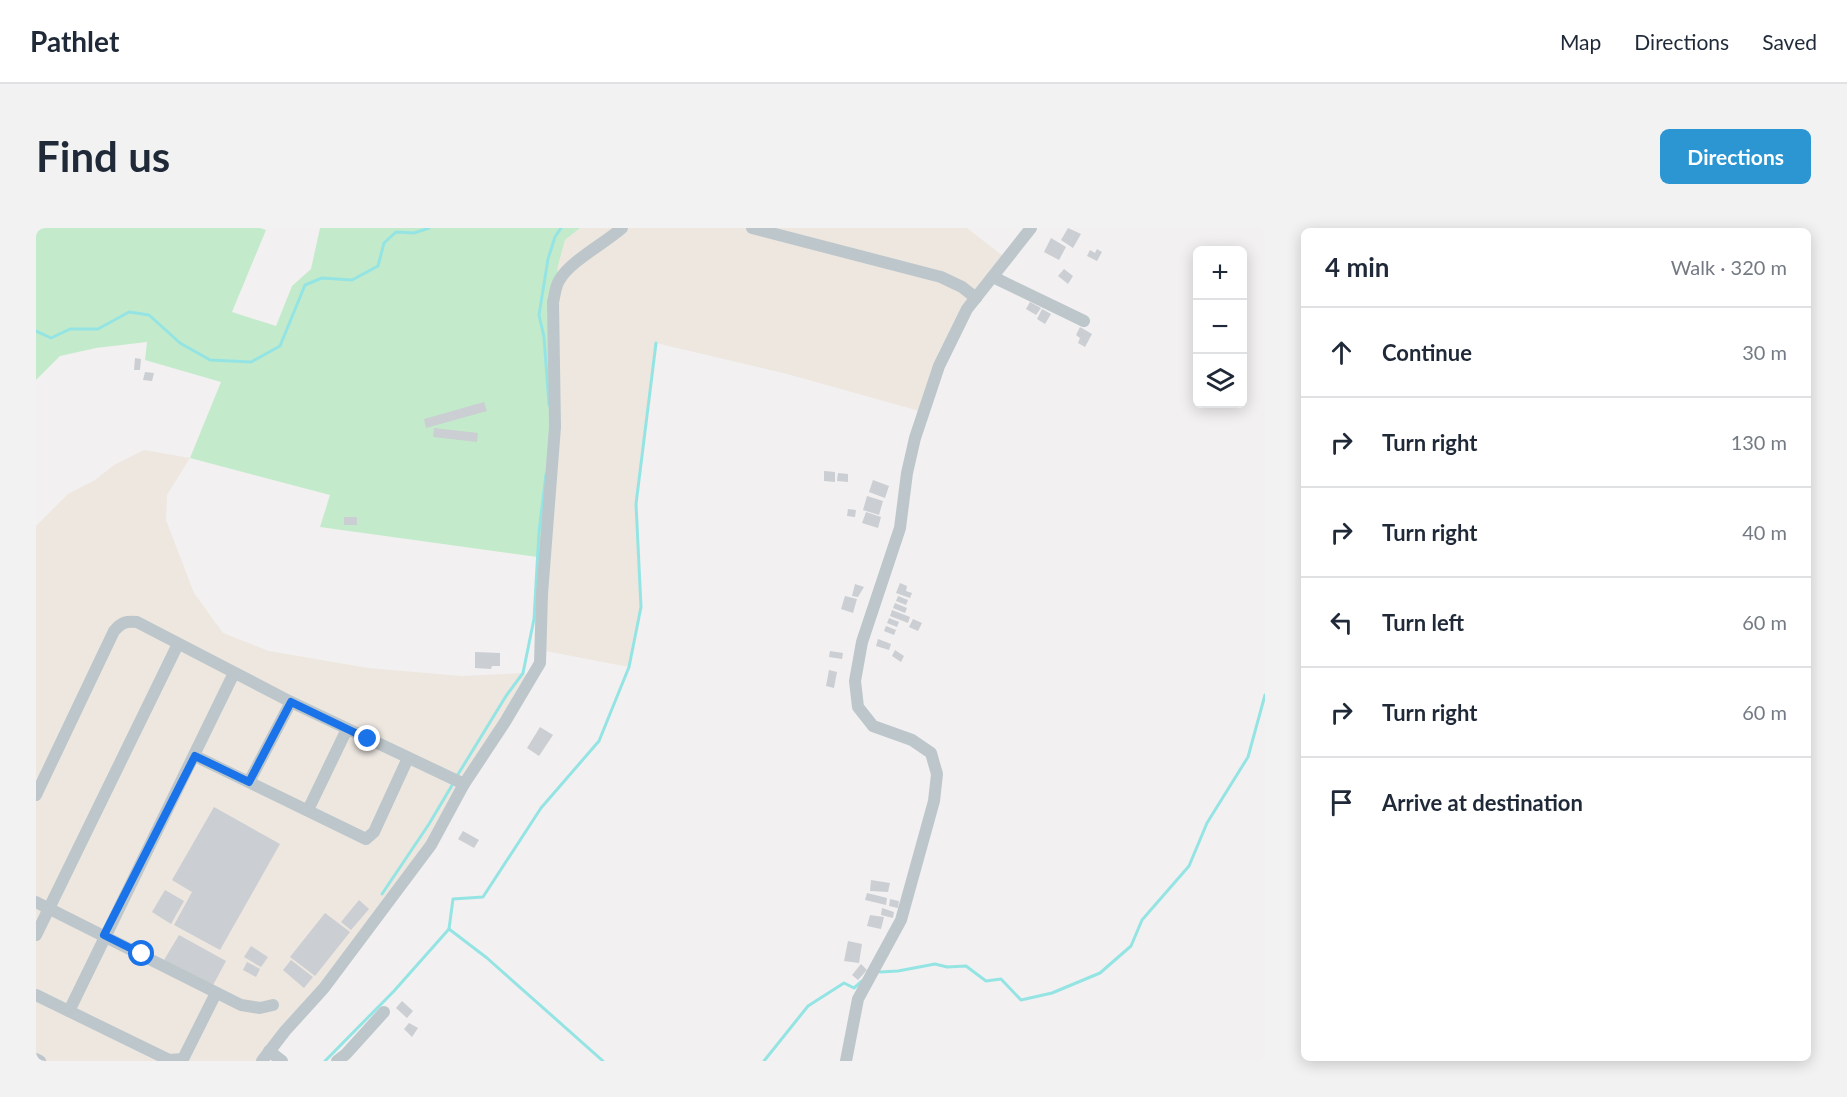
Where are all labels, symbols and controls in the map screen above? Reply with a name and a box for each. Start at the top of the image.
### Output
text: Pathlet [30,24,119,58]
text: Map [1560,29,1601,54]
text: Directions [1634,29,1729,54]
text: Saved [1762,29,1817,54]
button: Directions [1660,129,1811,184]
text: Find us [36,131,170,181]
map controls [1193,246,1247,408]
button: + [1193,246,1247,300]
text: 4 min [1325,251,1389,283]
text: Walk · 320 m [1671,255,1787,279]
button: − [1193,300,1247,354]
icon: ahead [1325,336,1358,369]
text: Continue [1382,339,1472,366]
text: 30 m [1742,340,1787,364]
button: layers [1193,354,1247,408]
icon: right [1325,426,1358,459]
text: Turn right [1382,429,1477,456]
text: 130 m [1731,430,1787,454]
icon: right [1325,516,1358,549]
text: Turn right [1382,519,1477,546]
text: 40 m [1742,520,1787,544]
icon: left [1325,606,1358,639]
text: Turn left [1382,609,1464,636]
text: 60 m [1742,610,1787,634]
icon: right [1325,696,1358,729]
text: Turn right [1382,699,1477,726]
text: 60 m [1742,700,1787,724]
route end [354,725,380,751]
icon: arrive [1325,786,1358,819]
text: Arrive at destination [1382,789,1583,816]
route start [128,940,154,966]

